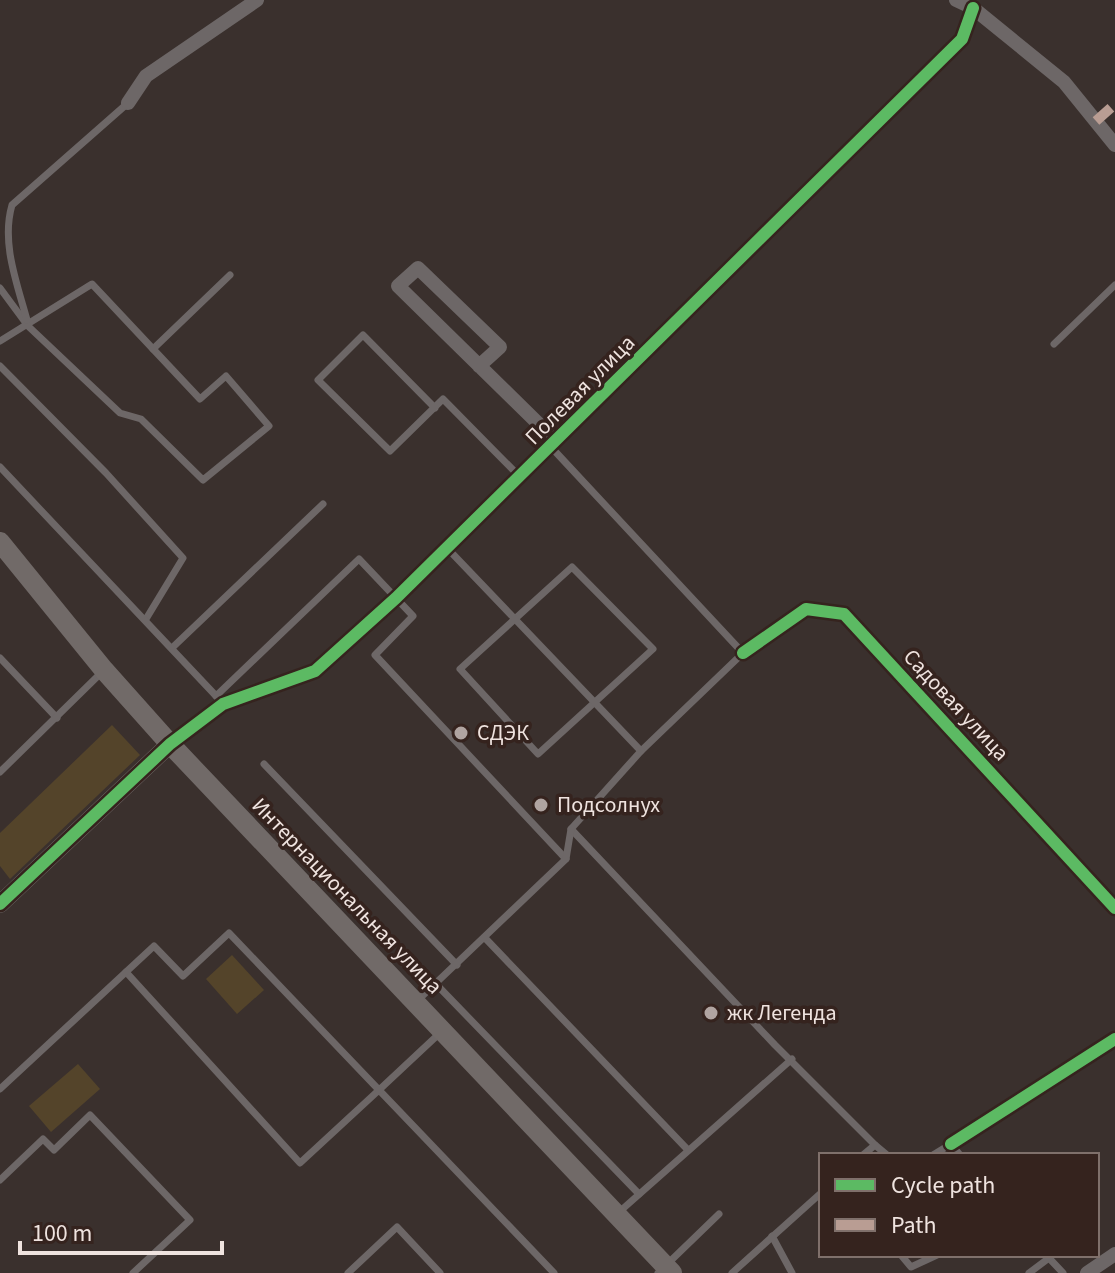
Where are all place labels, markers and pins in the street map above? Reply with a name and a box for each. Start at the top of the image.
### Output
place label: СДЭК [477,717,529,749]
marker: СДЭК [452,724,470,742]
place label: Подсолнух [557,789,660,821]
marker: Подсолнух [532,796,550,814]
place label: жк Легенда [727,997,836,1029]
marker: жк Легенда [702,1004,720,1022]

